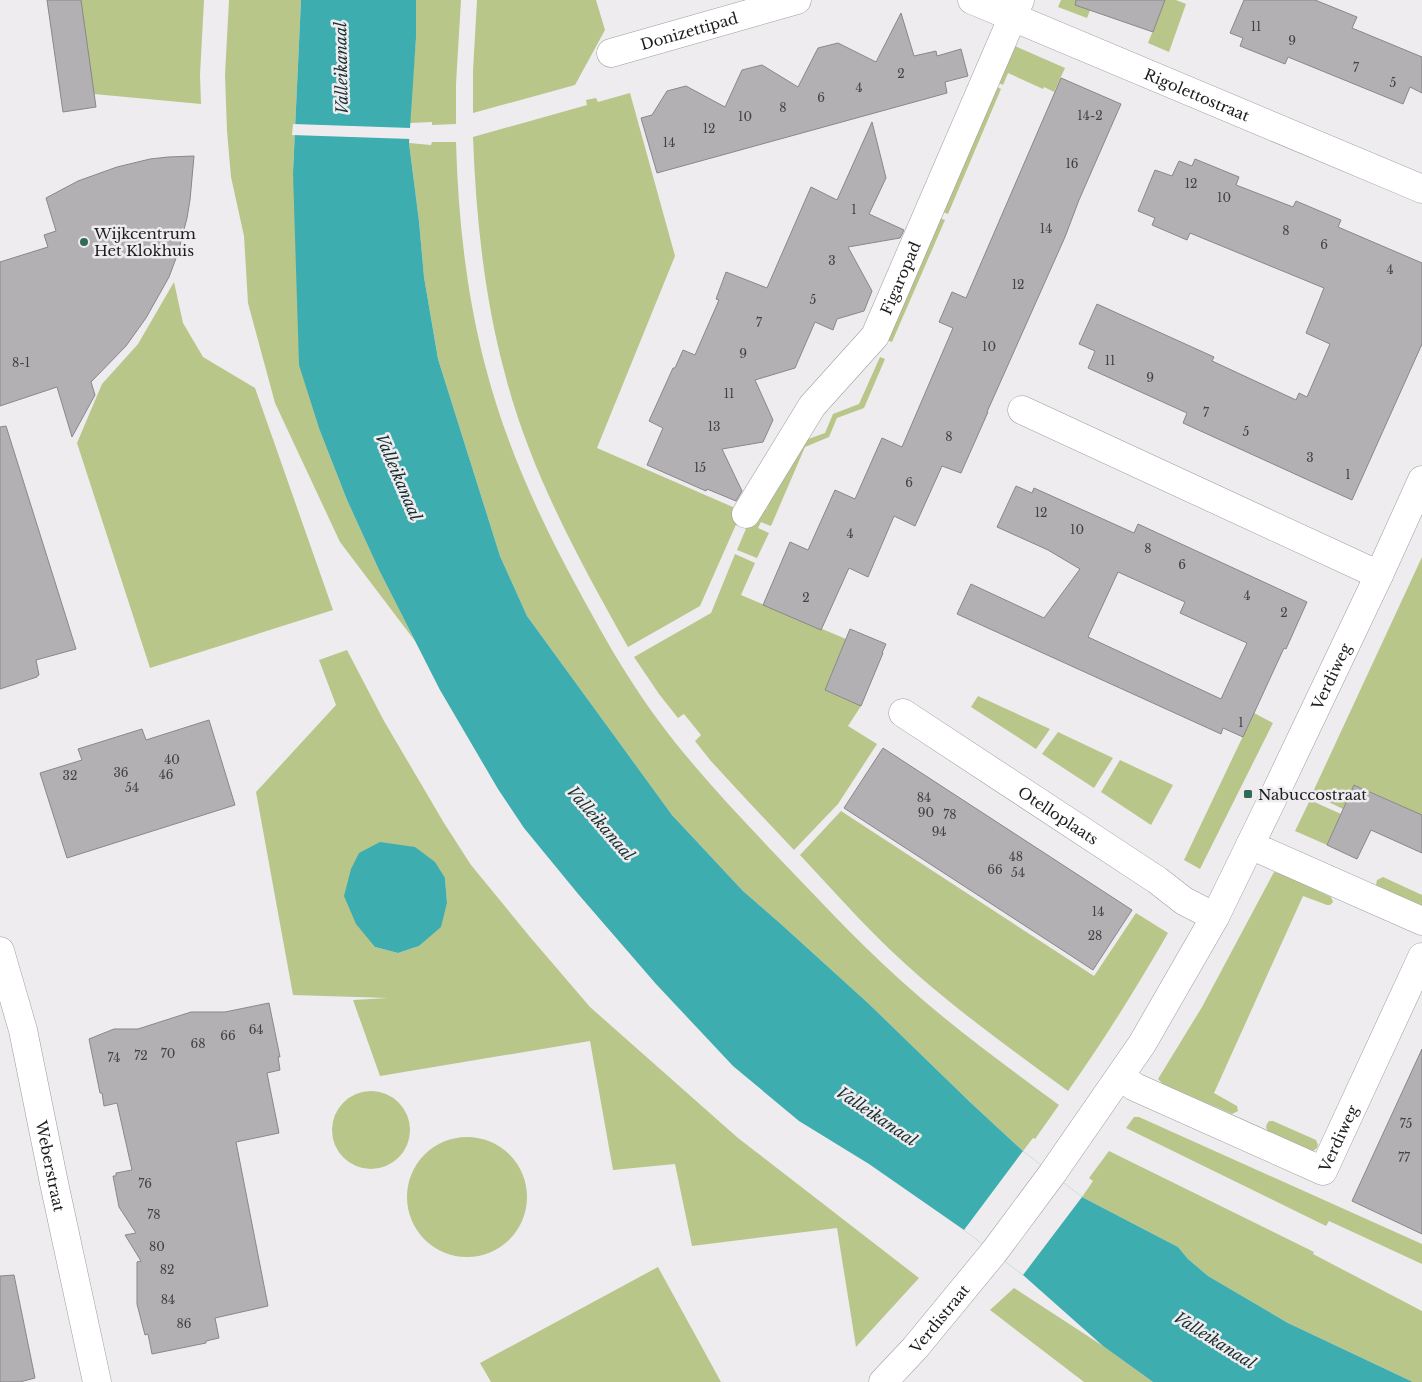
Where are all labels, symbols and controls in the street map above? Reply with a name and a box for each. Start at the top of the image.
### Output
street label: Donizettipad [638,8,740,54]
house number: 11 [1251,19,1261,34]
water label: Valleikanaal [330,21,352,114]
house number: 9 [1288,33,1296,48]
house number: 7 [1353,60,1360,75]
street label: Rigolettostraat [1142,64,1253,125]
house number: 2 [897,66,905,81]
house number: 5 [1390,75,1397,90]
house number: 4 [855,80,863,95]
house number: 6 [817,90,825,105]
house number: 8 [779,100,787,115]
house number: 14-2 [1077,108,1103,123]
house number: 10 [738,109,752,124]
house number: 12 [703,121,715,136]
house number: 14 [663,135,675,150]
house number: 16 [1065,156,1079,171]
house number: 12 [1185,176,1197,191]
house number: 10 [1217,190,1231,205]
house number: 1 [851,202,857,217]
house number: 14 [1040,221,1052,236]
house number: 8 [1282,223,1290,238]
place label: Wijkcentrum Het Klokhuis [93,224,196,260]
marker: Wijkcentrum Het Klokhuis [78,236,90,248]
house number: 6 [1320,237,1328,252]
street label: Figaropad [876,238,924,317]
house number: 3 [828,253,836,268]
house number: 4 [1386,262,1394,277]
house number: 12 [1012,277,1024,292]
house number: 5 [810,292,817,307]
house number: 7 [756,315,763,330]
house number: 10 [982,339,996,354]
house number: 9 [739,346,747,361]
house number: 11 [1105,353,1115,368]
house number: 8-1 [12,355,30,370]
house number: 9 [1146,370,1154,385]
house number: 11 [724,386,734,401]
house number: 7 [1203,405,1210,420]
house number: 13 [708,419,720,434]
house number: 5 [1243,424,1250,439]
house number: 8 [945,429,953,444]
water label: Valleikanaal [372,431,427,524]
house number: 3 [1306,450,1314,465]
house number: 15 [694,460,706,475]
house number: 1 [1345,467,1351,482]
house number: 6 [905,475,913,490]
house number: 12 [1035,505,1047,520]
house number: 10 [1070,522,1084,537]
house number: 4 [846,526,854,541]
house number: 8 [1144,541,1152,556]
house number: 6 [1178,557,1186,572]
house number: 4 [1243,588,1251,603]
house number: 2 [802,590,810,605]
house number: 2 [1280,605,1288,620]
street label: Verdiweg [1306,639,1355,713]
house number: 1 [1238,715,1244,730]
house number: 40 [164,752,180,767]
house number: 36 [113,765,129,780]
house number: 46 [159,767,174,782]
house number: 32 [63,768,77,783]
house number: 54 [125,780,139,795]
water label: Valleikanaal [563,782,639,865]
street label: Otelloplaats [1015,782,1102,849]
place label: Nabuccostraat [1258,785,1367,804]
marker: Nabuccostraat [1242,788,1254,800]
house number: 84 [917,790,931,805]
house number: 90 [918,805,934,820]
house number: 78 [943,807,957,822]
house number: 94 [932,824,946,839]
house number: 48 [1009,849,1023,864]
house number: 66 [987,862,1003,877]
house number: 54 [1011,865,1025,880]
house number: 14 [1092,904,1104,919]
house number: 28 [1088,928,1102,943]
house number: 64 [249,1022,263,1037]
house number: 66 [220,1028,236,1043]
house number: 68 [191,1036,206,1051]
house number: 70 [161,1046,175,1061]
house number: 72 [134,1048,148,1063]
house number: 74 [108,1050,120,1065]
water label: Valleikanaal [833,1082,922,1151]
street label: Verdiweg [1314,1101,1362,1176]
house number: 75 [1400,1116,1413,1131]
street label: Weberstraat [32,1118,69,1214]
house number: 77 [1398,1150,1411,1165]
house number: 76 [138,1176,152,1191]
house number: 78 [147,1207,161,1222]
house number: 80 [149,1239,165,1254]
house number: 82 [160,1262,174,1277]
street label: Verdistraat [905,1280,973,1357]
house number: 84 [161,1292,175,1307]
water label: Valleikanaal [1171,1307,1260,1373]
house number: 86 [177,1316,192,1331]

